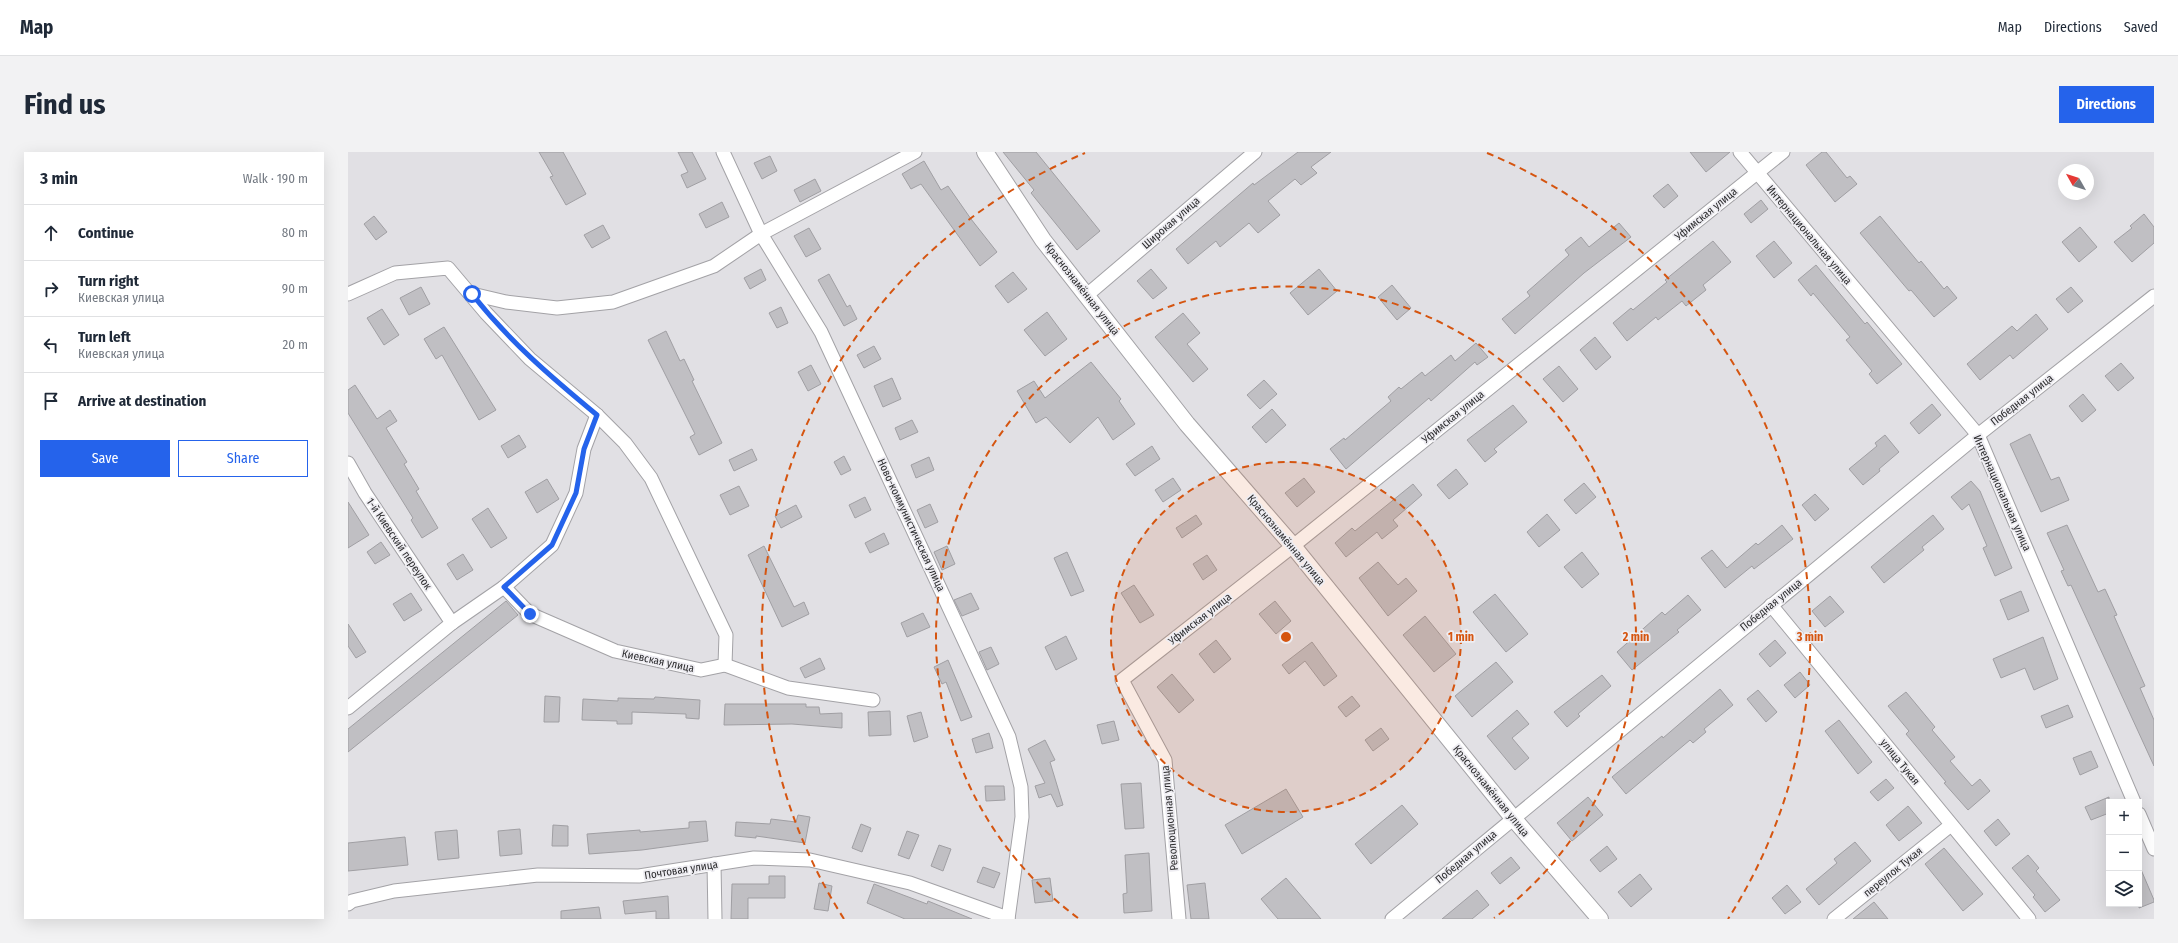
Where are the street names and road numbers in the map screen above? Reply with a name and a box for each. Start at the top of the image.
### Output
street label: Интернациональная улица [1764,183,1854,287]
street label: Уфимская улица [1671,185,1740,244]
street label: Широкая улица [1139,194,1203,252]
street label: Краснознамённая улица [1042,240,1122,338]
street label: Победная улица [1988,372,2056,428]
street label: Уфимская улица [1418,388,1487,447]
street label: Интернациональная улица [1971,433,2033,553]
street label: Ново-коммунистическая улица [874,456,948,594]
street label: Краснознамённая улица [1244,492,1328,588]
street label: 1-й Киевский переулок [363,496,435,593]
street label: Победная улица [1737,576,1805,634]
street label: Уфимская улица [1165,590,1234,648]
street label: Киевская улица [621,647,695,675]
street label: улица Тукая [1877,736,1923,788]
street label: Краснознамённая улица [1450,743,1532,839]
street label: Революционная улица [1159,765,1181,871]
street label: Победная улица [1433,828,1499,886]
street label: переулок Тукая [1861,844,1925,900]
street label: Почтовая улица [643,858,719,882]

